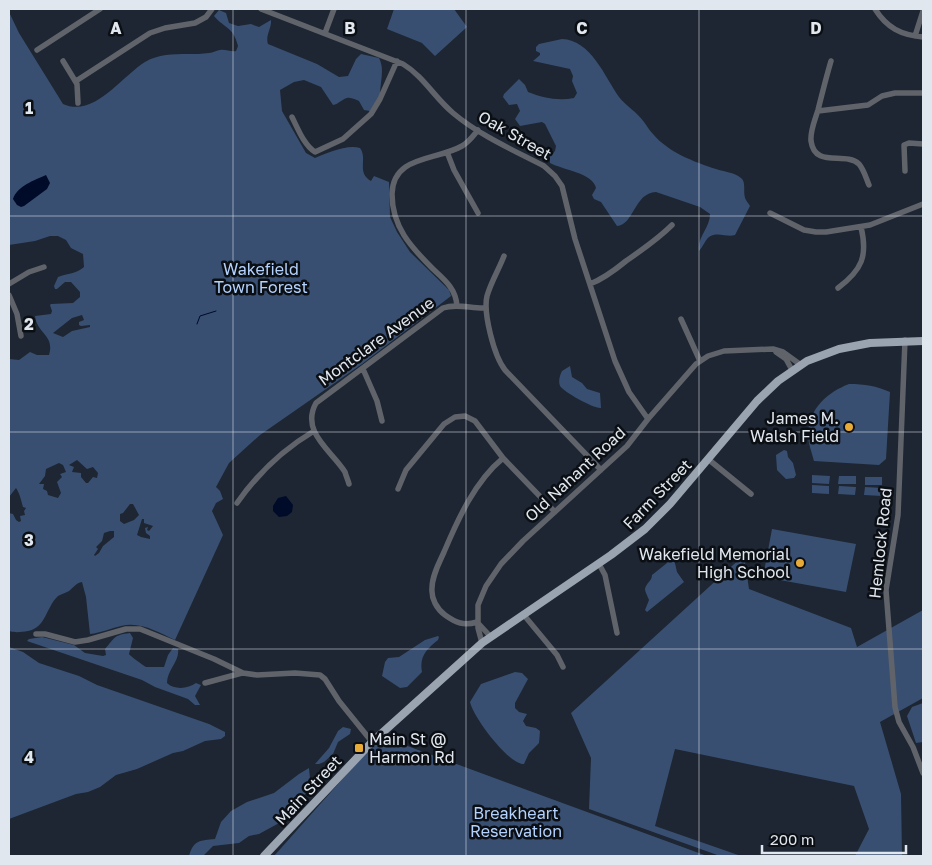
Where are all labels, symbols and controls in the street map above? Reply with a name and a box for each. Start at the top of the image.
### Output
text: A [110,18,122,38]
text: B [344,18,356,38]
text: C [576,18,588,38]
text: D [810,18,822,38]
text: 1 [25,98,33,118]
street label: Oak Street [475,106,555,164]
park label: Wakefield Town Forest [214,259,308,297]
street label: Montclare Avenue [314,292,438,390]
text: 2 [24,314,34,334]
place label: James M. Walsh Field [750,408,839,446]
marker: James M. Walsh Field [843,421,855,433]
street label: Old Nahant Road [521,422,629,526]
street label: Farm Street [619,455,695,533]
street label: Hemlock Road [864,487,896,599]
text: 3 [24,530,34,550]
place label: Wakefield Memorial High School [639,544,790,582]
marker: Wakefield Memorial High School [794,557,806,569]
place label: Main St @ Harmon Rd [369,729,455,767]
marker: Main St @ Harmon Rd [353,742,365,754]
text: 4 [24,747,34,767]
street label: Main Street [271,751,345,829]
park label: Breakheart Reservation [470,803,562,841]
scale bar [762,822,906,854]
text: 200 m [770,830,814,848]

